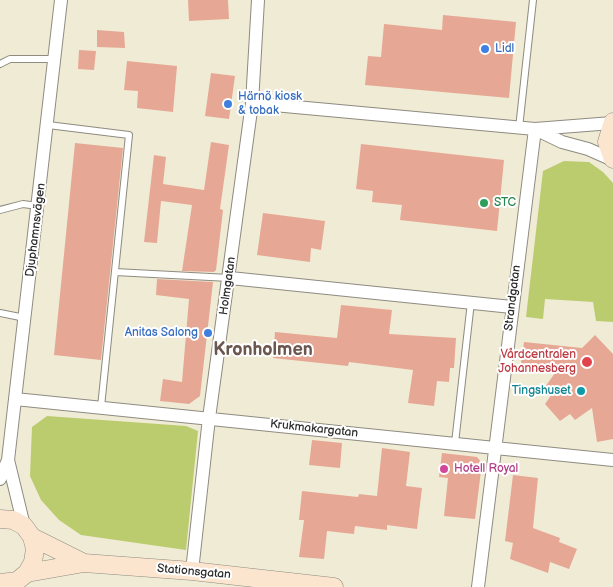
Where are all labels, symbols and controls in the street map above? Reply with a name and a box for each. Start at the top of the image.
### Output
place label: Lidl [495,42,514,56]
marker: Lidl [479,43,491,55]
place label: Härnö kiosk & tobak [238,90,302,118]
marker: Härnö kiosk & tobak [222,98,234,110]
street label: Djuphamnsvägen [23,182,49,278]
place label: STC [494,196,516,210]
marker: STC [478,197,490,209]
street label: Holmgatan [217,256,239,316]
street label: Strandgatan [502,264,524,332]
place label: Anitas Salong [125,326,198,340]
marker: Anitas Salong [202,327,214,339]
district label: Kronholmen [213,339,313,361]
place label: Vårdcentralen Johannesberg [498,348,576,376]
marker: Vårdcentralen Johannesberg [580,355,594,369]
place label: Tingshuset [512,384,571,398]
marker: Tingshuset [575,385,587,397]
street label: Krukmakargatan [269,417,359,441]
place label: Hotell Royal [454,462,518,476]
marker: Hotell Royal [438,463,450,475]
street label: Stationsgatan [157,562,231,582]

